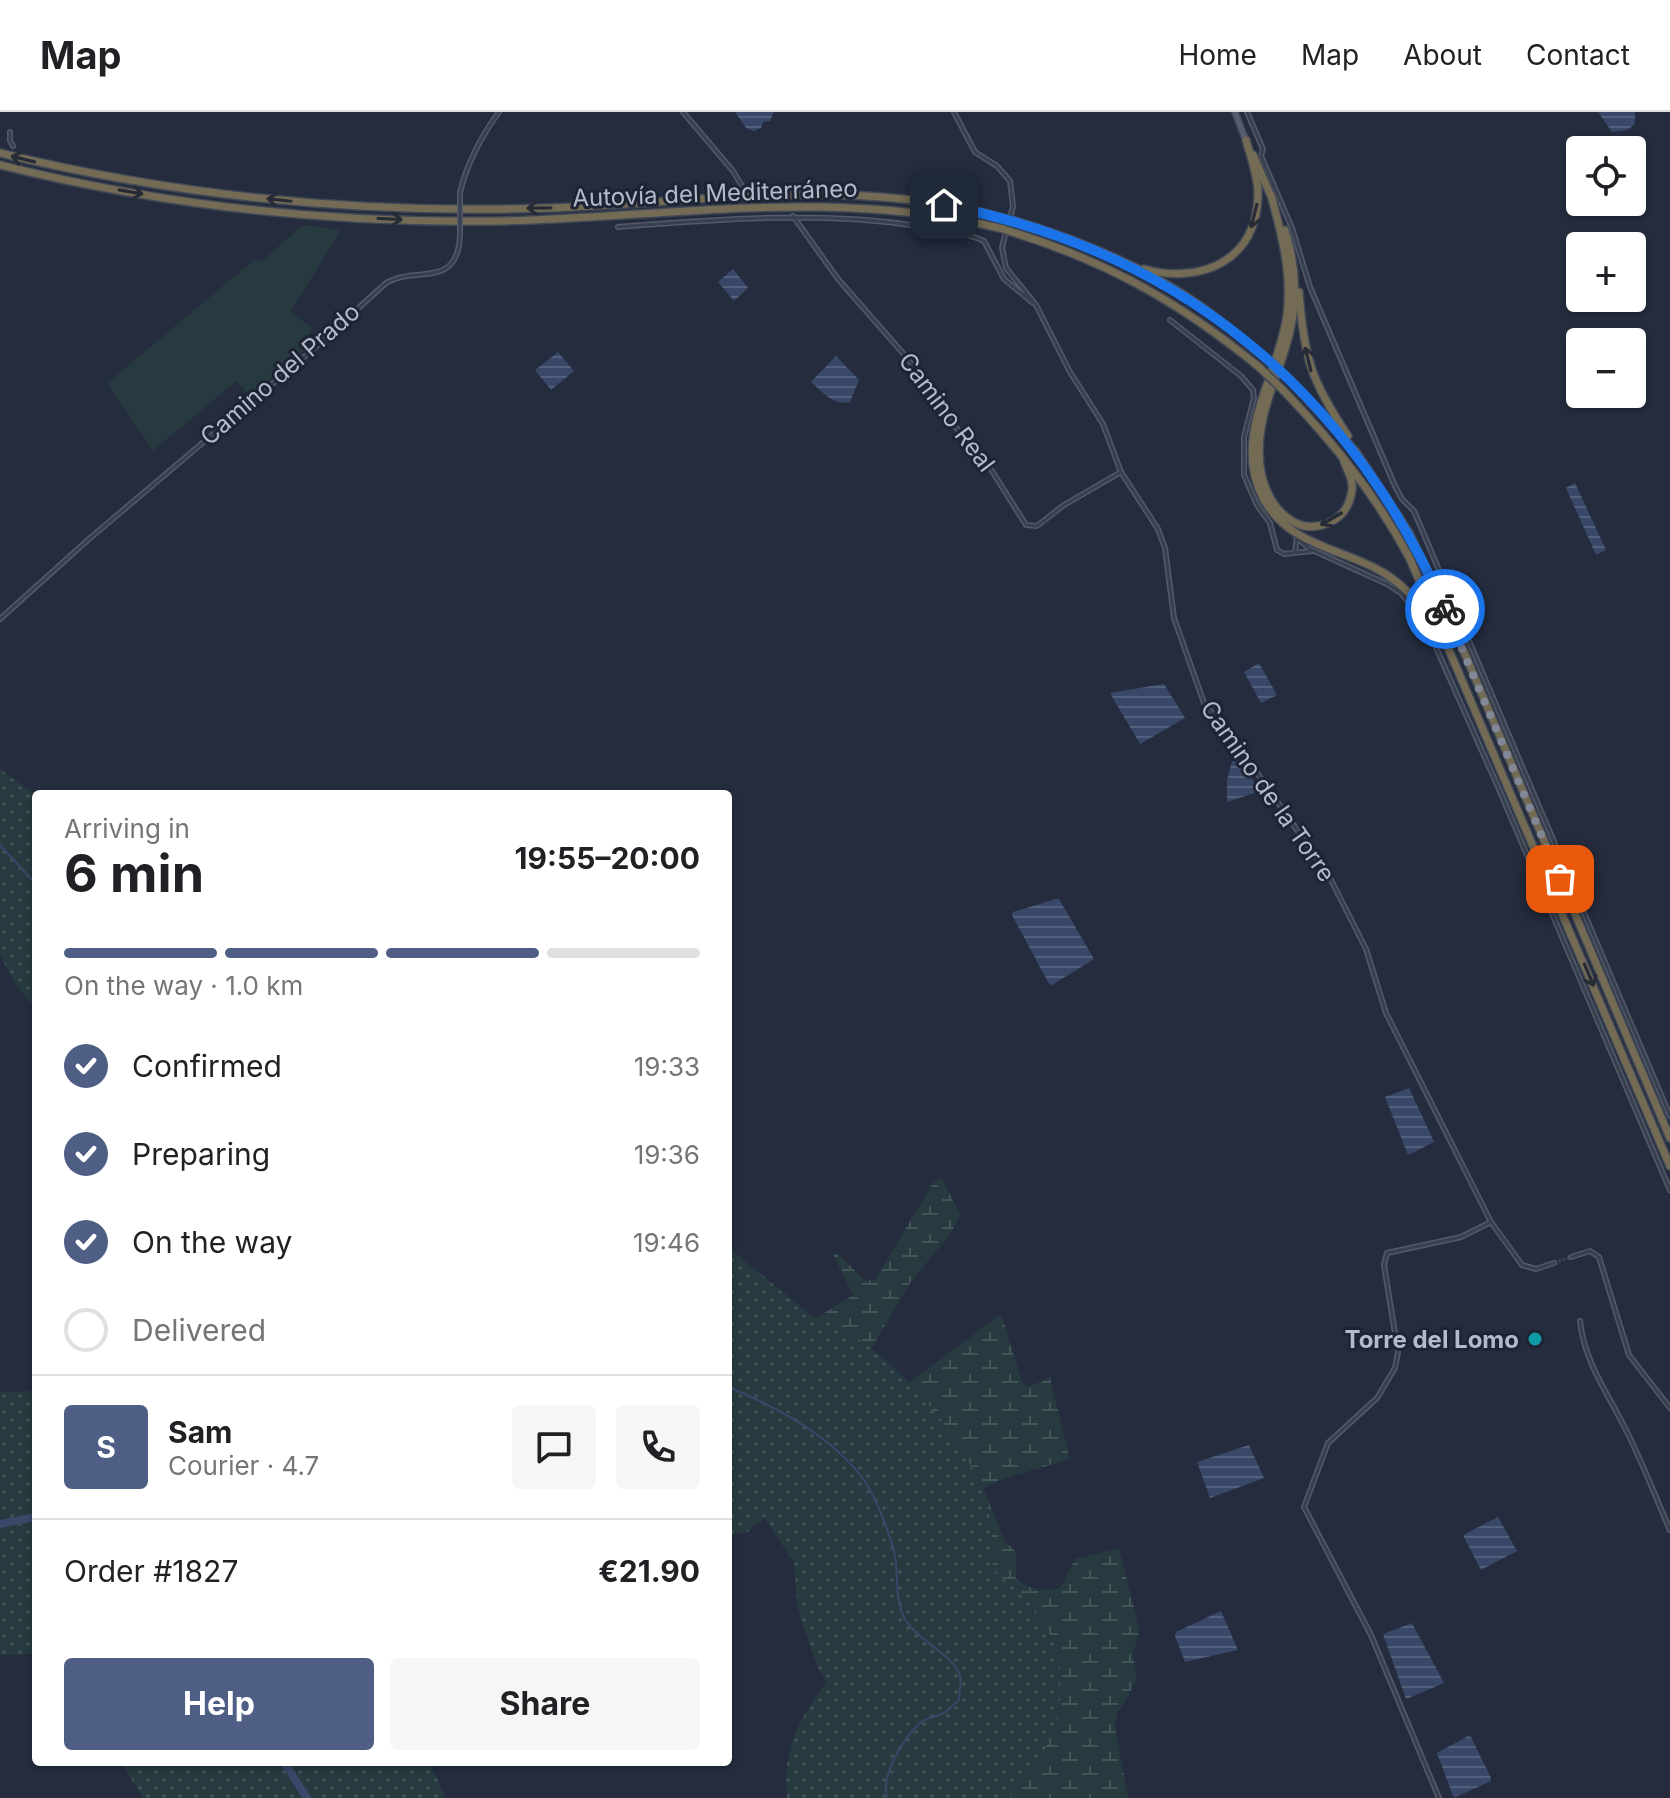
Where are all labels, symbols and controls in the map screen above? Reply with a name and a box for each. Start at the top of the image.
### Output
text: Map [40,32,121,78]
text: Home [1178,38,1257,72]
text: Map [1301,38,1359,72]
text: About [1403,38,1482,72]
text: Contact [1526,38,1630,72]
map controls [1566,136,1646,408]
button: locate [1566,136,1646,216]
one-way arrow [10,151,36,166]
pin [910,171,978,239]
street label: Autovía del Mediterráneo [572,174,858,212]
icon: home [922,183,966,227]
one-way arrow [118,186,143,201]
one-way arrow [266,193,293,208]
one-way arrow [526,201,553,216]
one-way arrow [1246,202,1261,228]
one-way arrow [376,212,403,227]
button: + [1566,232,1646,312]
street label: Camino del Prado [195,297,365,451]
button: − [1566,328,1646,408]
one-way arrow [1299,346,1314,372]
street label: Camino Real [893,347,1001,477]
one-way arrow [1321,511,1343,527]
courier [1405,569,1485,649]
icon: bike [1423,587,1467,631]
street label: Camino de la Torre [1195,695,1341,887]
text: Arriving in [64,813,190,844]
text: 19:55–20:00 [515,840,700,876]
text: 6 min [64,842,204,905]
pin [1526,845,1594,913]
icon: bag [1538,857,1582,901]
one-way arrow [1583,963,1598,987]
text: On the way · 1.0 km [64,970,303,1001]
icon: check [64,1044,108,1088]
text: Confirmed [132,1048,282,1084]
text: 19:33 [634,1051,700,1082]
icon: check [64,1132,108,1176]
text: Preparing [132,1136,270,1172]
text: 19:36 [634,1139,700,1170]
icon: check [64,1220,108,1264]
text: On the way [132,1224,292,1260]
text: 19:46 [633,1227,700,1258]
text: Delivered [132,1312,266,1348]
place label: Torre del Lomo [1344,1325,1519,1354]
marker: Torre del Lomo [1526,1330,1544,1348]
button: chat [512,1405,596,1489]
button: phone [616,1405,700,1489]
text: Sam [168,1414,232,1450]
text: S [96,1429,116,1465]
text: Courier · 4.7 [168,1450,319,1481]
text: Order #1827 [64,1553,238,1589]
text: €21.90 [598,1553,700,1589]
button: Help [64,1658,374,1750]
button: Share [390,1658,700,1750]

